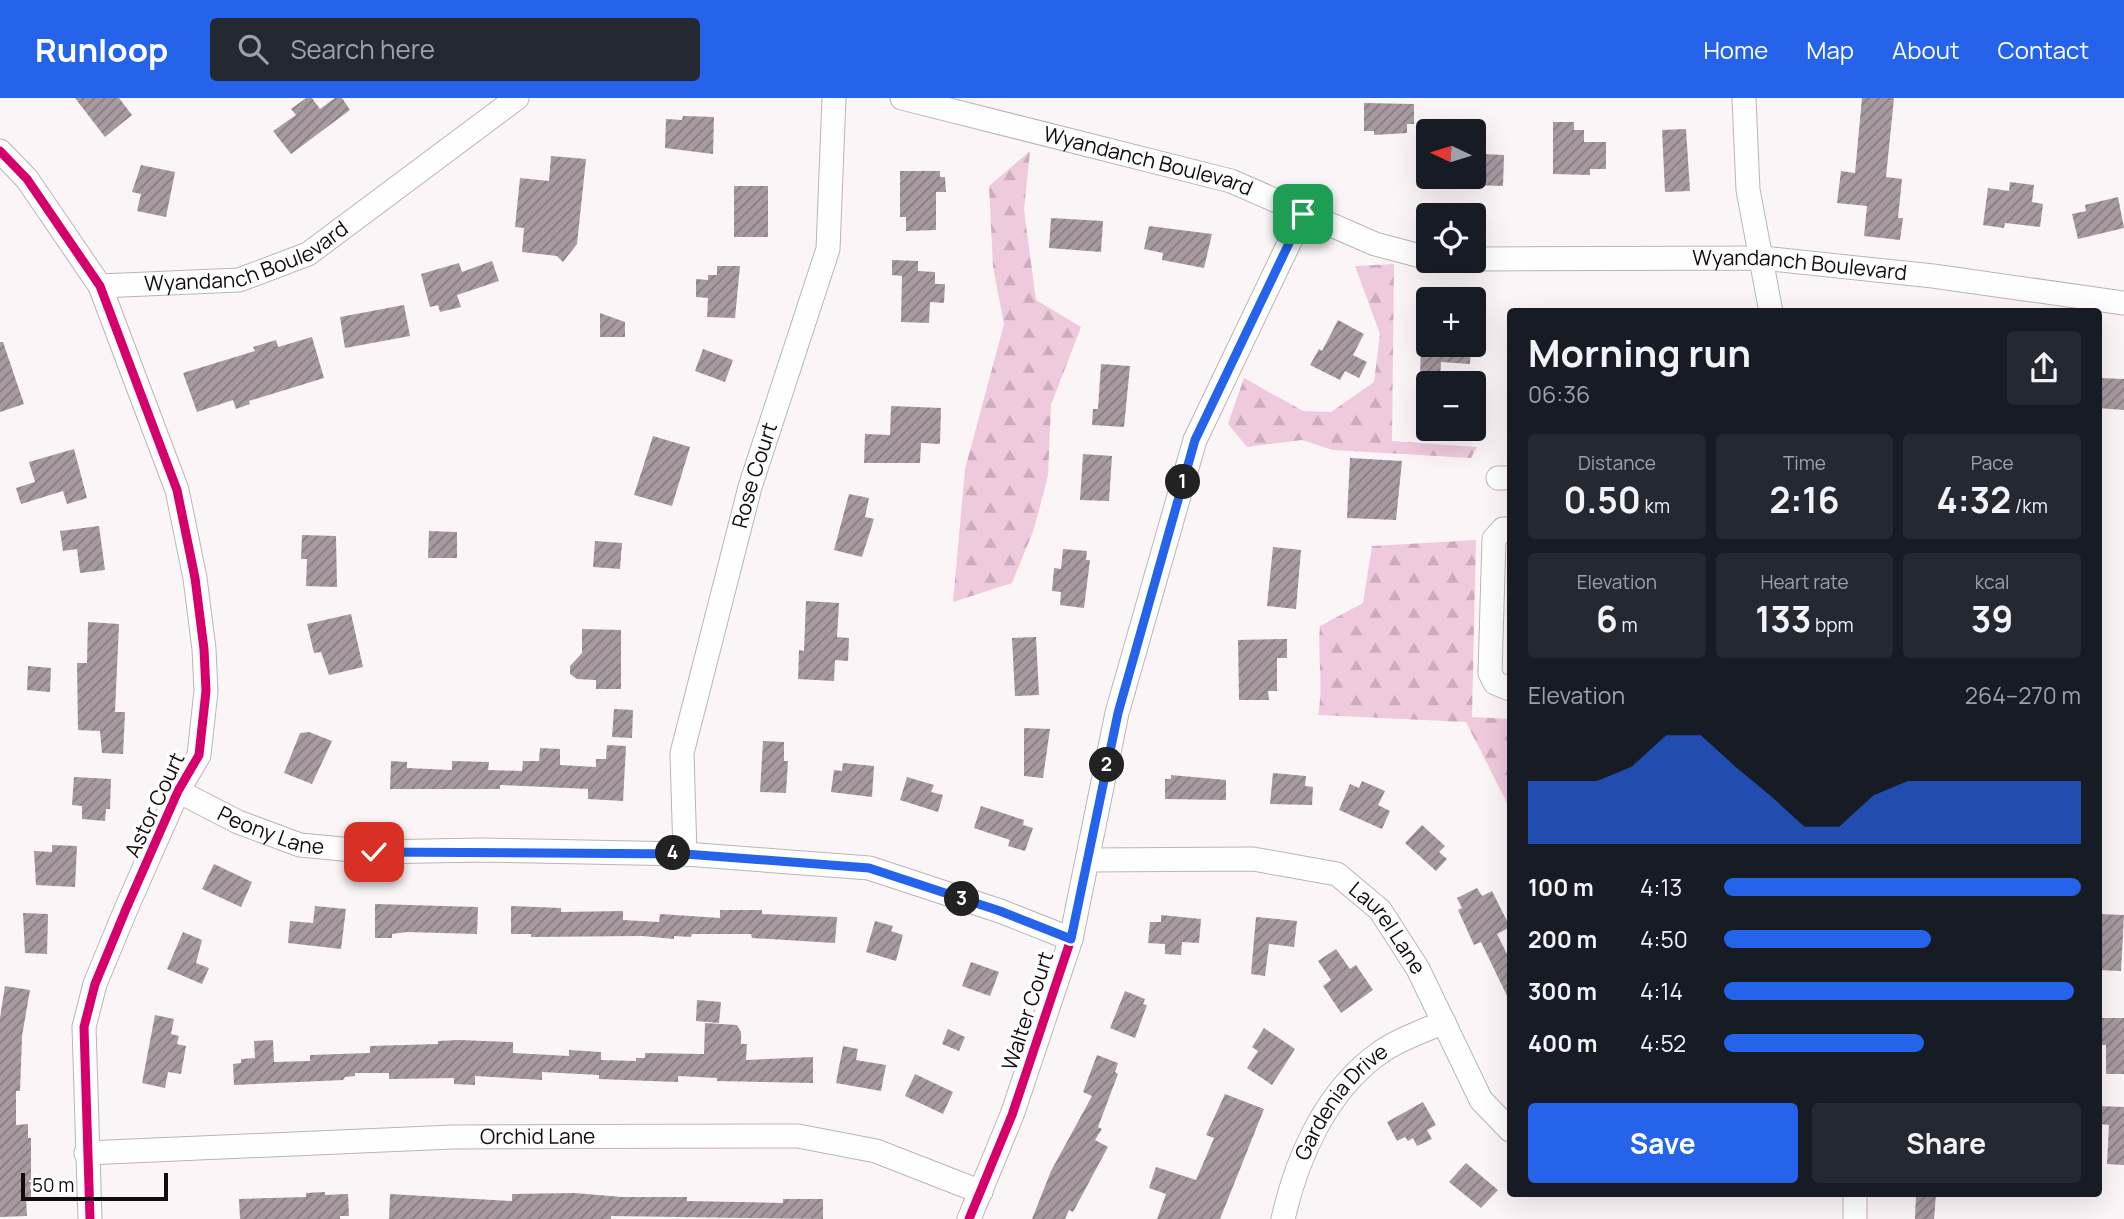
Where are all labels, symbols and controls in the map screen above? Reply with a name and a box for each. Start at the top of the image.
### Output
search box [210,18,700,81]
text: Runloop [35,27,168,72]
icon: search [234,30,272,68]
text: Search here [290,31,435,67]
text: Home [1703,33,1768,66]
text: Map [1806,33,1854,66]
text: About [1892,33,1960,66]
text: Contact [1998,33,2089,66]
street label: Wyandanch Boulevard [1041,119,1258,202]
north arrow [1416,119,1486,189]
map controls [1416,119,1486,441]
pin [1273,184,1333,244]
icon: arrive [1284,195,1322,233]
button: locate [1416,203,1486,273]
street label: Wyandanch Boulevard [144,214,353,297]
street label: Wyandanch Boulevard [1692,243,1908,286]
button: + [1416,287,1486,357]
text: Morning run [1528,326,1751,378]
button: share [2007,331,2081,405]
button: − [1416,371,1486,441]
text: 06:36 [1528,378,1590,410]
street label: Rose Court [725,419,783,531]
text: Distance [1578,450,1656,476]
text: Time [1783,450,1826,476]
text: Pace [1971,450,2014,476]
pin: 1 [1166,464,1200,500]
text: 1 [1178,468,1187,494]
text: 0.50 [1564,476,1641,524]
text: 2:16 [1770,476,1839,524]
text: 4:32 [1937,476,2011,524]
text: km [1641,493,1670,519]
text: /km [2011,493,2048,519]
text: Elevation [1577,569,1657,595]
text: Heart rate [1760,569,1849,595]
text: kcal [1975,569,2010,595]
text: 6 [1596,595,1618,643]
text: 133 [1755,595,1811,643]
text: 39 [1971,595,2013,643]
text: m [1618,612,1638,638]
text: bpm [1811,612,1854,638]
text: Elevation [1528,679,1625,711]
text: 264–270 m [1965,679,2081,711]
street label: Astor Court [118,748,191,861]
pin: 2 [1090,748,1124,782]
text: 2 [1101,751,1112,777]
street label: Peony Lane [213,799,326,860]
pin [344,822,404,882]
icon: check [355,833,393,871]
pin: 4 [656,836,690,870]
text: 4 [667,839,678,865]
text: 100 m [1528,871,1594,903]
text: 4:13 [1640,871,1682,903]
street label: Laurel Lane [1343,875,1433,979]
pin: 3 [944,882,979,916]
text: 3 [956,885,967,911]
text: 200 m [1528,923,1597,955]
text: 4:50 [1640,923,1688,955]
street label: Walter Court [995,948,1059,1074]
text: 300 m [1528,975,1597,1007]
text: 4:14 [1640,975,1683,1007]
text: 400 m [1528,1027,1598,1059]
text: 4:52 [1640,1027,1686,1059]
street label: Gardenia Drive [1288,1037,1393,1164]
button: Save [1528,1103,1798,1183]
button: Share [1812,1103,2081,1183]
street label: Orchid Lane [480,1122,595,1150]
scale bar [21,1170,168,1202]
text: 50 m [32,1172,74,1198]

